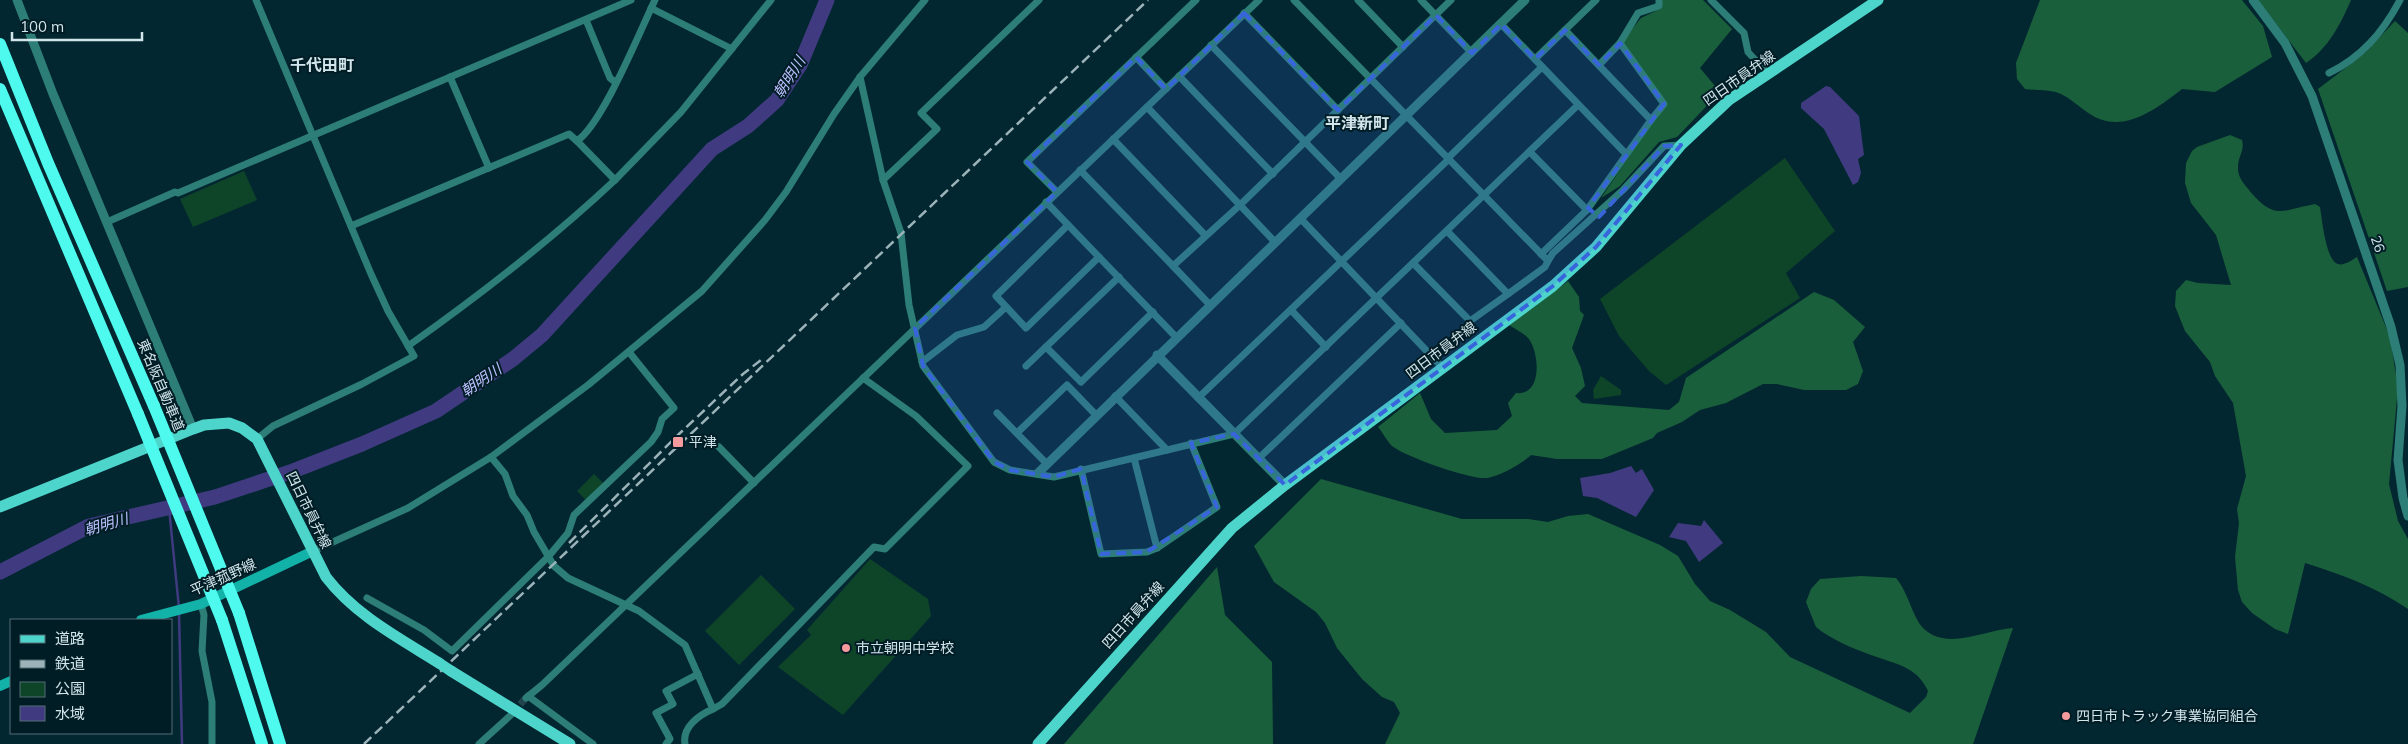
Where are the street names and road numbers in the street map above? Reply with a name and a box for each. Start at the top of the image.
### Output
street label: 四日市員弁線 [1699,47,1779,109]
street label: 26 [2367,233,2389,255]
street label: 四日市員弁線 [1402,318,1480,382]
street label: 東名阪自動車道 [134,336,188,434]
street label: 四日市員弁線 [282,468,336,552]
street label: 平津菰野線 [187,555,259,599]
street label: 四日市員弁線 [1098,578,1168,652]

